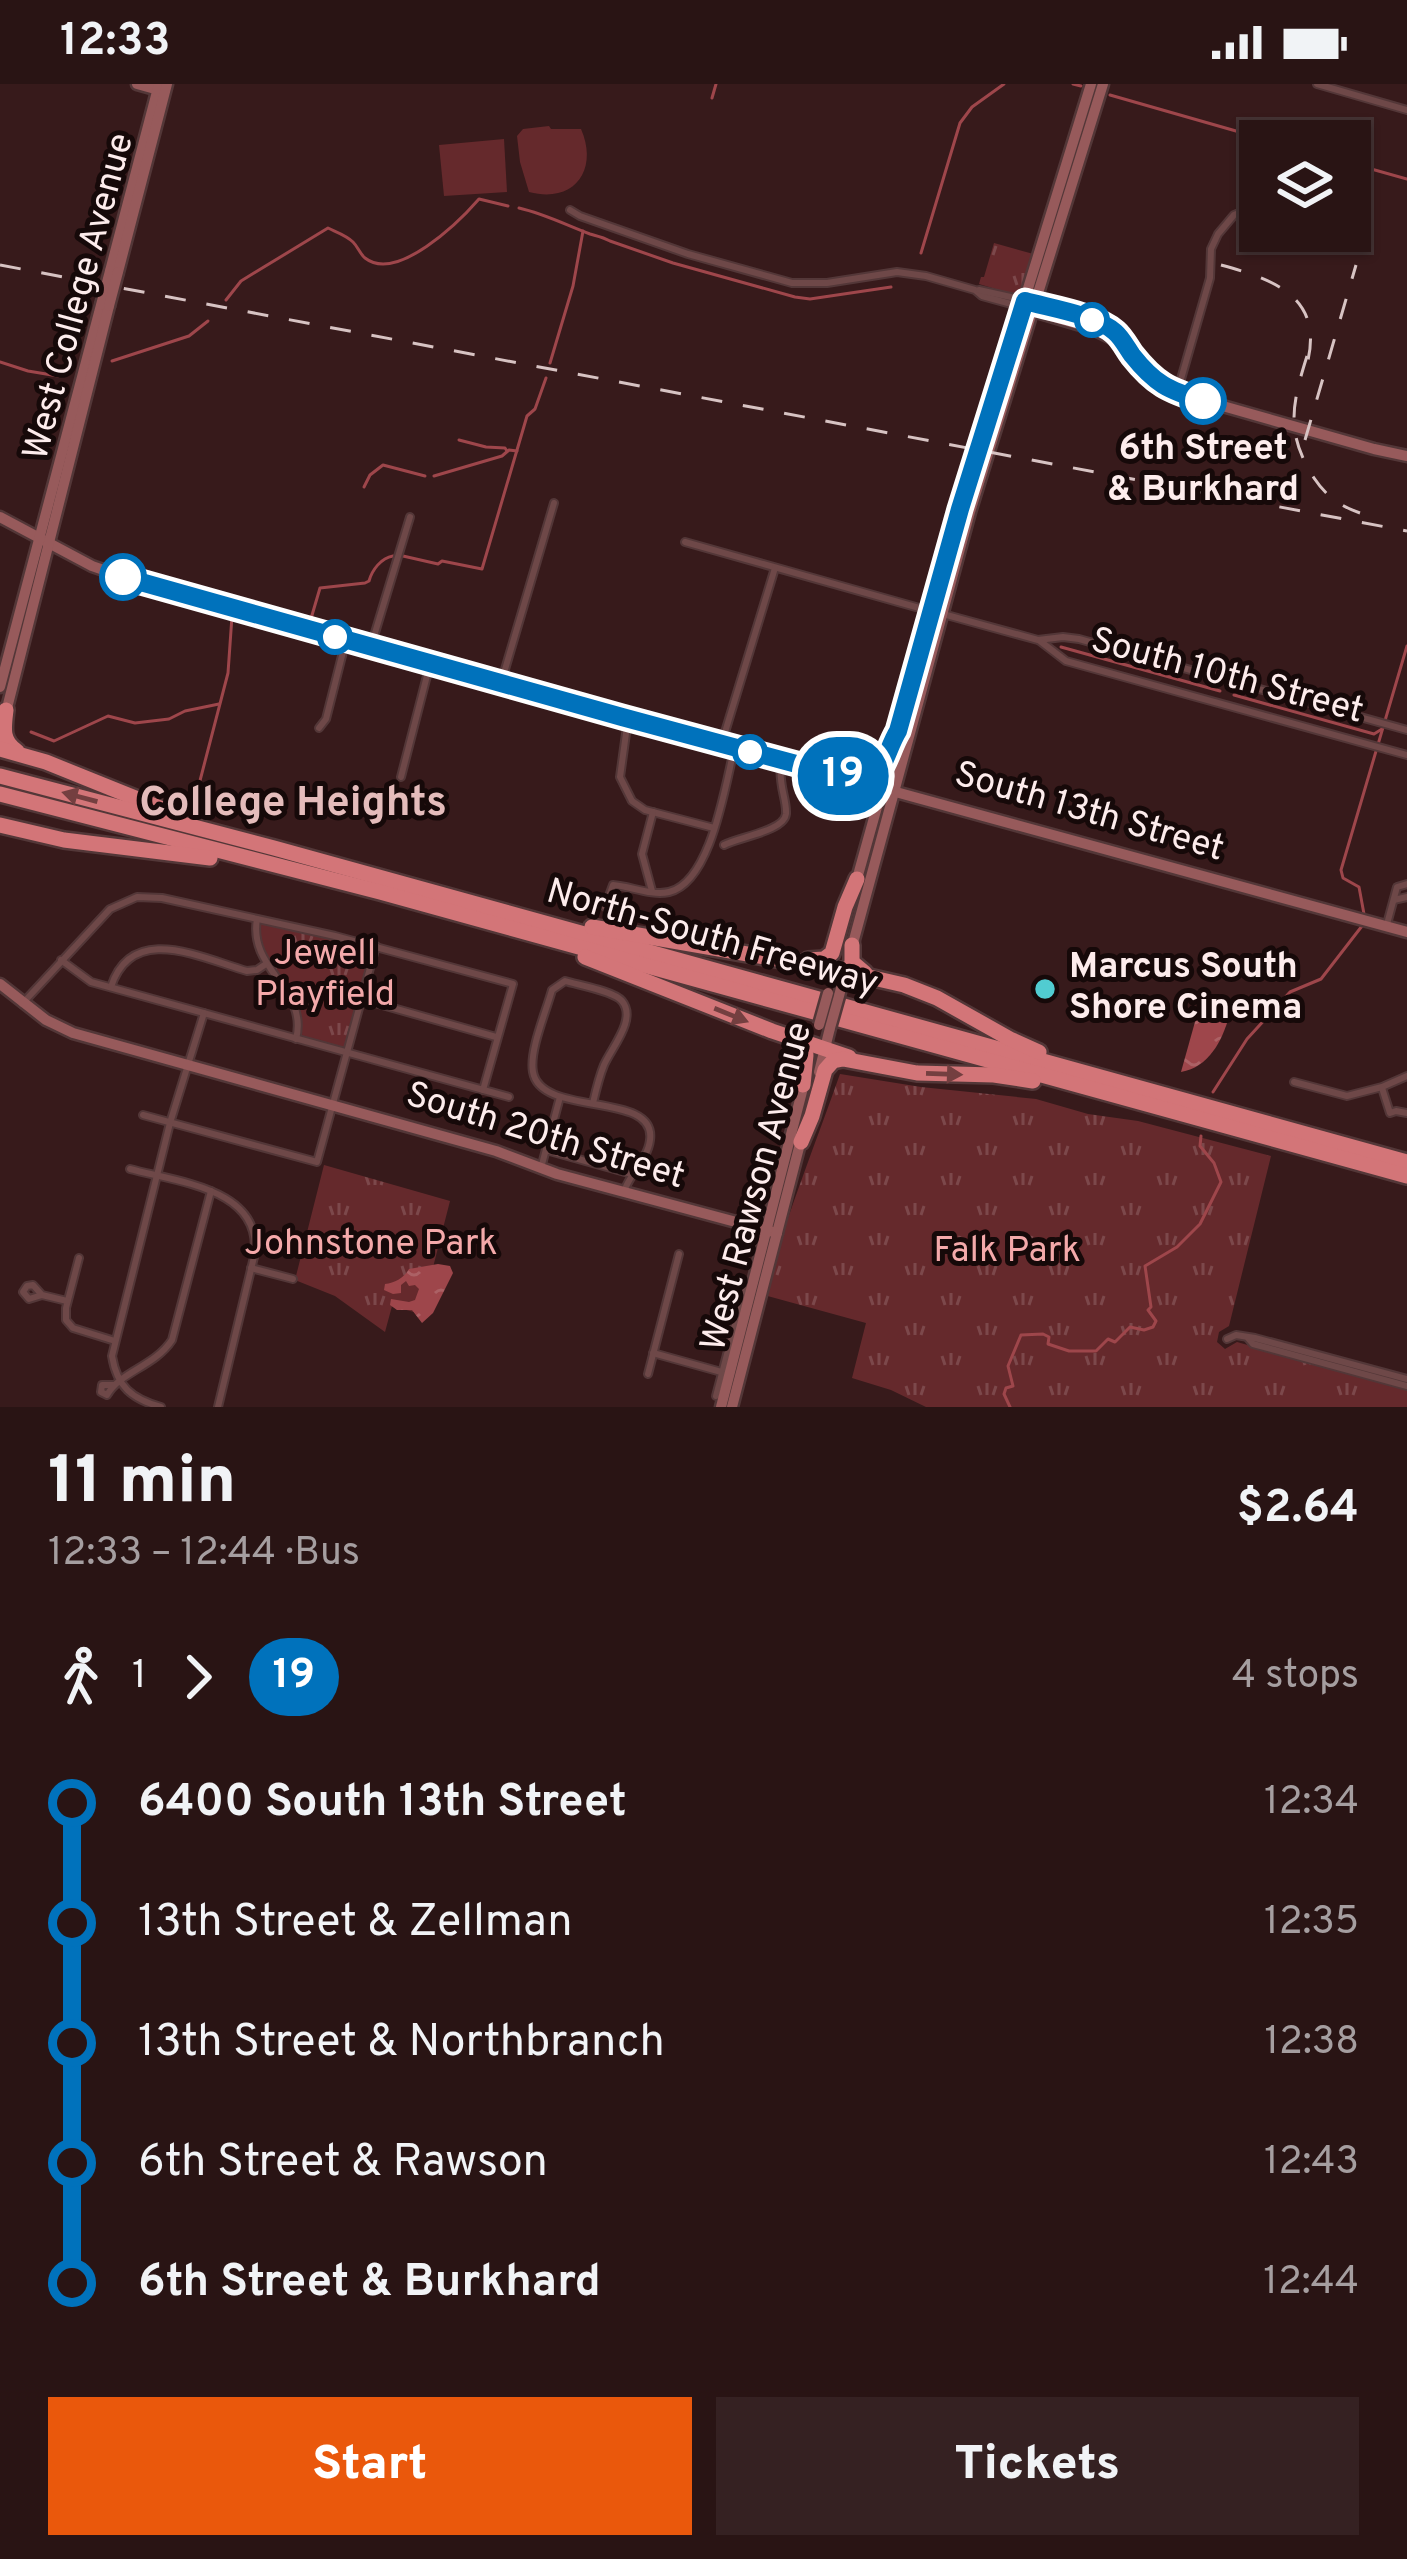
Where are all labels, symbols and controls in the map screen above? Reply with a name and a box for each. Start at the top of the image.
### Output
text: 12:33 [60,14,170,71]
map controls [1239,120,1371,252]
button: layers [1239,120,1371,252]
street label: West College Avenue [14,129,146,465]
unlabelled marker [1076,304,1108,336]
marker: 6th Street & Burkhard [1181,379,1225,423]
place label: 6th Street & Burkhard [1107,427,1299,514]
unlabelled marker [101,555,145,599]
street label: South 10th Street [1086,619,1368,735]
unlabelled marker [319,621,351,653]
unlabelled marker [734,736,766,768]
line badge: 19 [789,737,897,815]
text: 19 [822,749,864,802]
street label: South 13th Street [949,753,1229,873]
district label: College Heights [139,778,447,831]
one-way arrow [61,787,98,806]
street label: North-South Freeway [541,870,883,1008]
park label: Jewell Playfield [255,932,395,1019]
place label: Marcus South Shore Cinema [1069,945,1302,1032]
marker: Marcus South Shore Cinema [1032,976,1058,1002]
one-way arrow [713,1007,749,1026]
street label: West Rawson Avenue [692,1017,824,1357]
one-way arrow [926,1064,964,1083]
street label: South 20th Street [400,1073,690,1201]
park label: Johnstone Park [244,1222,498,1268]
park label: Falk Park [933,1229,1081,1275]
text: 11 min [48,1443,236,1526]
text: $2.64 [1237,1481,1359,1538]
text: 12:33 – 12:44 · Bus [48,1530,360,1579]
icon: walk [48,1644,114,1710]
icon: forward [165,1644,231,1710]
text: 19 [273,1650,315,1703]
text: 1 [132,1653,147,1702]
text: 4 stops [1232,1653,1359,1702]
text: 6400 South 13th Street [138,1775,627,1832]
text: 12:34 [1264,1779,1359,1828]
text: 13th Street & Zellman [138,1895,573,1952]
text: 12:35 [1264,1899,1359,1948]
text: 13th Street & Northbranch [138,2015,665,2072]
text: 12:38 [1265,2019,1359,2068]
text: 6th Street & Rawson [138,2135,548,2192]
text: 12:43 [1264,2139,1359,2188]
text: 6th Street & Burkhard [138,2255,601,2312]
text: 12:44 [1263,2259,1359,2308]
button: Start [48,2397,692,2535]
button: Tickets [716,2397,1359,2535]

